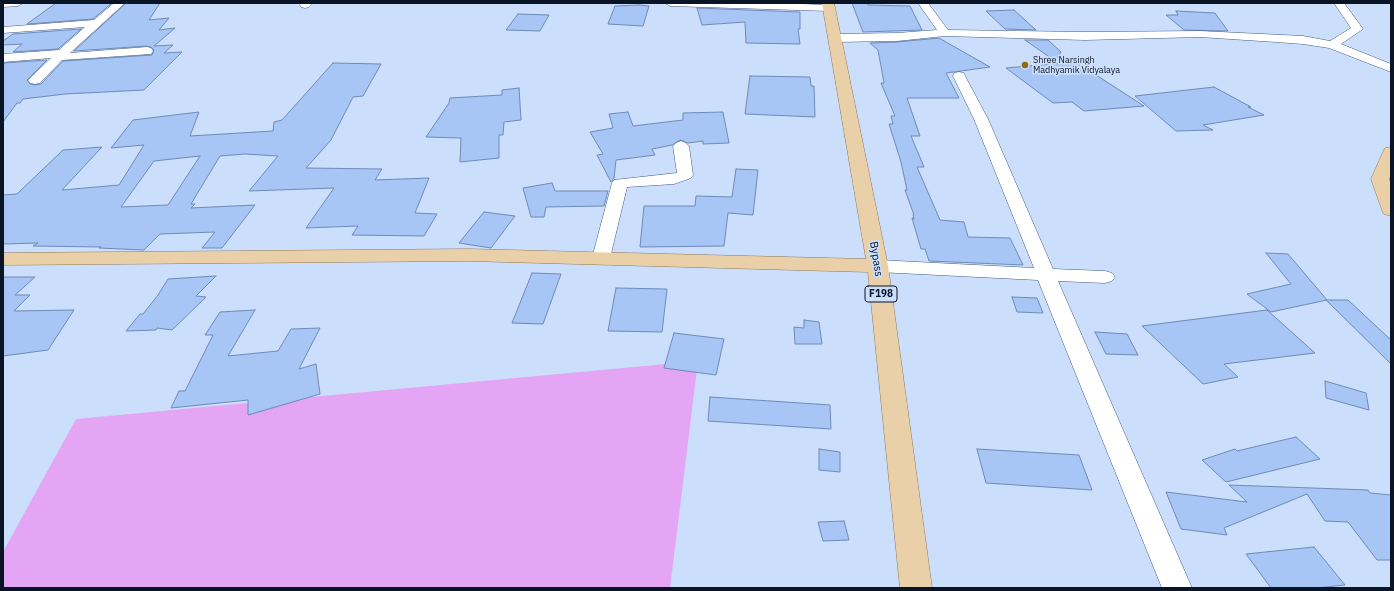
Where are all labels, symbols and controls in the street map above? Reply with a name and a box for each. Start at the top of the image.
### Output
place label: Shree Narsingh Madhyamik Vidyalaya [1033,55,1120,76]
marker: Shree Narsingh Madhyamik Vidyalaya [1020,60,1030,70]
street label: Bypass [867,240,885,278]
road number: F198 [865,286,897,302]

